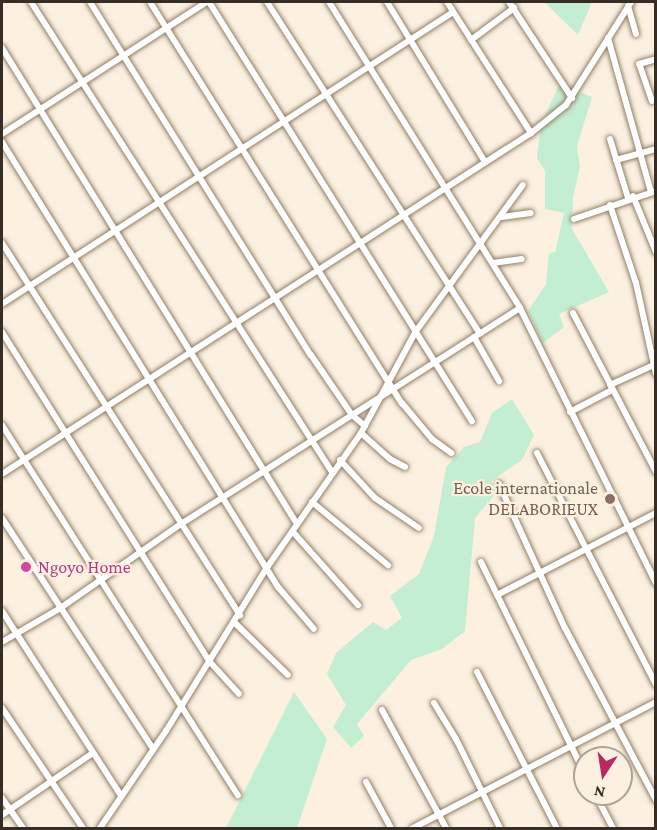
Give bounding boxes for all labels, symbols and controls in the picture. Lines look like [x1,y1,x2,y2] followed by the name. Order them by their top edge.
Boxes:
[453,478,598,520] place label: Ecole internationale DELABORIEUX
[603,492,617,506] marker: Ecole internationale DELABORIEUX
[38,556,131,578] place label: Ngoyo Home
[19,560,33,574] marker: Ngoyo Home
[573,746,633,806] north arrow
[592,783,607,802] text: N

